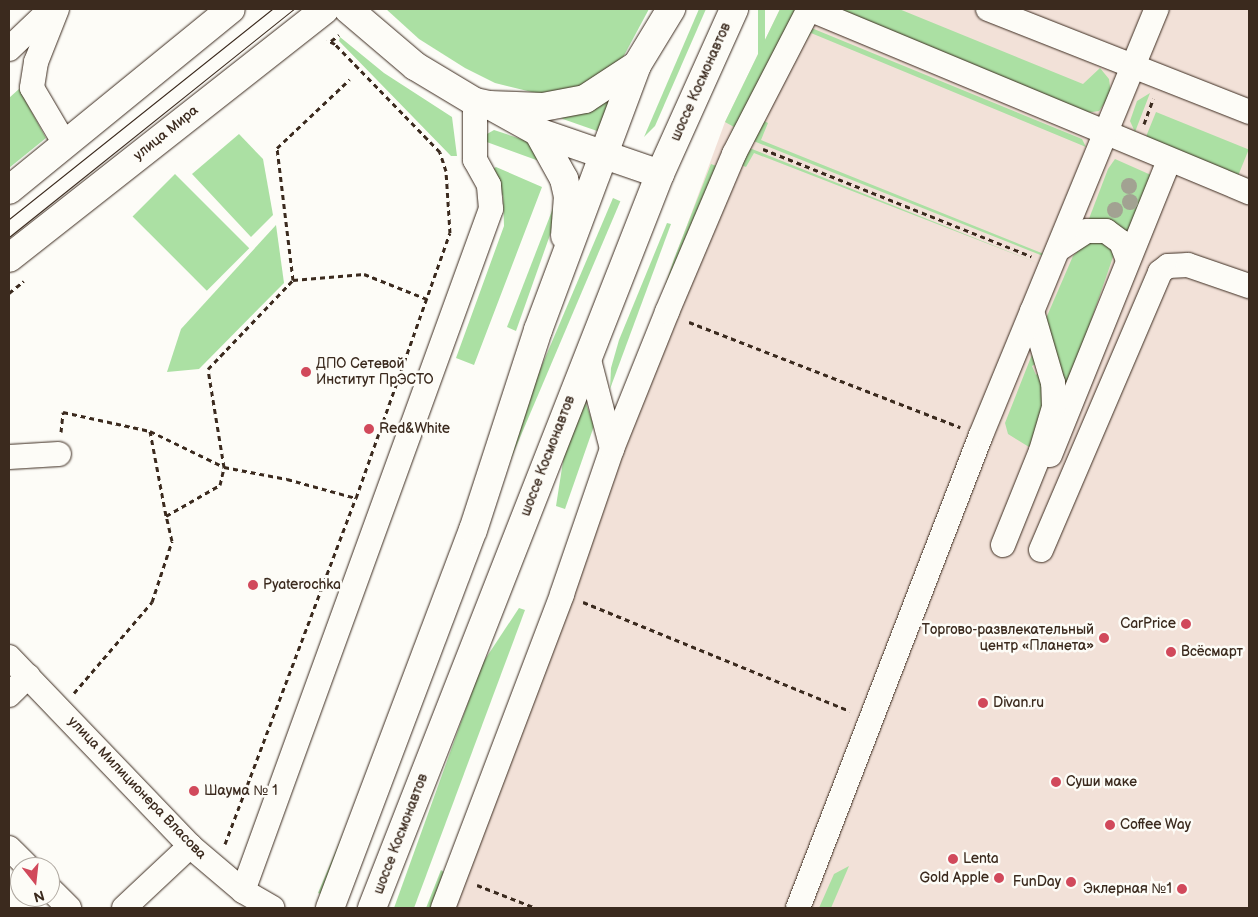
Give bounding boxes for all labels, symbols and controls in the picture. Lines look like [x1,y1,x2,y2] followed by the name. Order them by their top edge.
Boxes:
[667,20,735,144] street label: шоссе Космонавтов
[130,102,202,164] street label: улица Мира
[316,356,434,388] place label: ДПО Сетевой Институт ПрЭСТО
[300,366,312,378] marker: ДПО Сетевой Институт ПрЭСТО
[517,393,579,519] street label: шоссе Космонавтов
[379,421,450,437] place label: Red&White
[363,423,375,435] marker: Red&White
[263,577,341,593] place label: Pyaterochka
[247,579,259,591] marker: Pyaterochka
[1120,616,1176,632] place label: CarPrice
[1180,618,1192,630] marker: CarPrice
[922,622,1094,654] place label: Торгово-развлекательный центр «Планета»
[1098,632,1110,644] marker: Торгово-развлекательный центр «Планета»
[1181,644,1243,660] place label: Всёсмарт
[1165,646,1177,658] marker: Всёсмарт
[993,695,1044,711] place label: Divan.ru
[977,697,989,709] marker: Divan.ru
[64,713,210,863] street label: улица Милиционера Власова
[370,771,432,897] street label: шоссе Космонавтов
[1066,774,1137,790] place label: Суши маке
[1050,776,1062,788] marker: Суши маке
[204,783,278,799] place label: Шаума № 1
[188,785,200,797] marker: Шаума № 1
[1120,817,1192,833] place label: Coffee Way
[1104,819,1116,831] marker: Coffee Way
[963,851,999,867] place label: Lenta
[947,853,959,865] marker: Lenta
[10,857,60,907] north arrow
[920,870,989,886] place label: Gold Apple
[993,872,1005,884] marker: Gold Apple
[1013,874,1061,890] place label: FunDay
[1065,876,1077,888] marker: FunDay
[1083,881,1172,897] place label: Эклерная №1
[1176,883,1188,895] marker: Эклерная №1
[32,886,46,906] text: N

